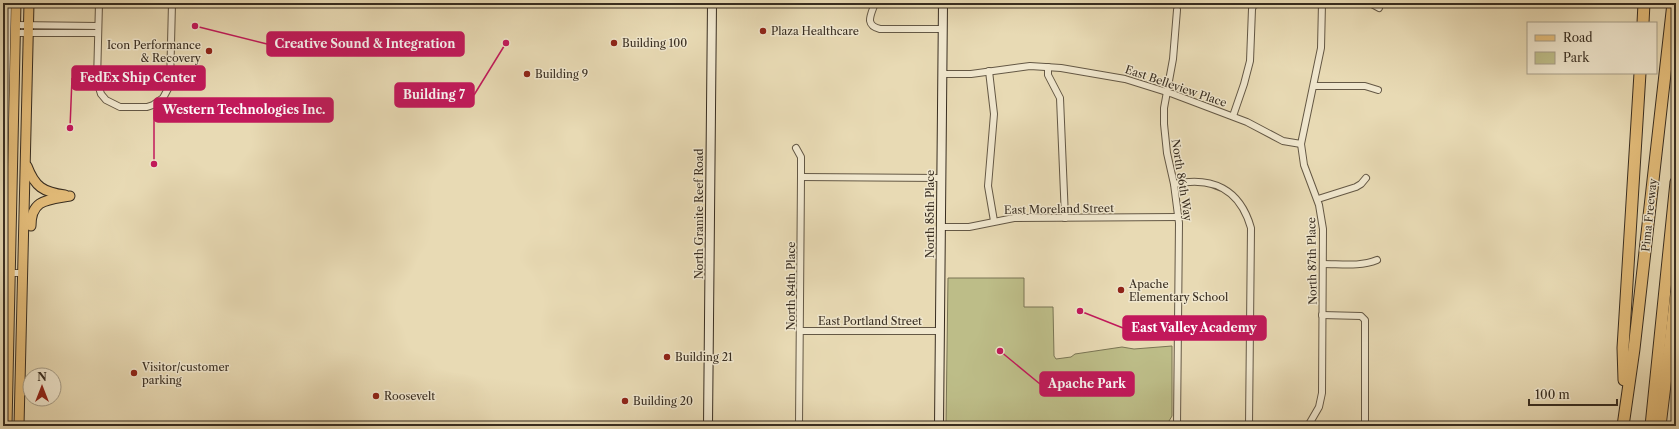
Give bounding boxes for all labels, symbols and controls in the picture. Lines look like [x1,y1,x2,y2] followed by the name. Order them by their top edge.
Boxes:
[1527,22,1657,74] legend
[771,24,859,38] place label: Plaza Healthcare
[758,26,768,36] marker: Plaza Healthcare
[1563,30,1593,45] text: Road
[267,32,464,56] callout: Creative Sound & Integration
[275,36,456,51] text: Creative Sound & Integration
[622,36,687,50] place label: Building 100
[107,38,202,65] place label: Icon Performance & Recovery
[609,38,619,48] marker: Building 100
[204,46,214,56] marker: Icon Performance & Recovery
[1563,50,1590,65] text: Park
[1123,62,1229,110] street label: East Belleview Place
[72,66,205,90] callout: FedEx Ship Center
[535,67,588,81] place label: Building 9
[522,69,532,79] marker: Building 9
[80,70,196,85] text: FedEx Ship Center
[395,83,474,107] callout: Building 7
[403,87,466,102] text: Building 7
[154,98,333,122] callout: Western Technologies Inc.
[162,102,325,117] text: Western Technologies Inc.
[1169,138,1196,223] street label: North 86th Way
[692,148,706,279] street label: North Granite Reef Road
[923,170,937,258] street label: North 85th Place
[1638,177,1660,252] street label: Pima Freeway
[1004,201,1114,217] street label: East Moreland Street
[1304,217,1320,305] street label: North 87th Place
[784,242,798,330] street label: North 84th Place
[1128,277,1229,304] place label: Apache Elementary School
[1116,285,1126,295] marker: Apache Elementary School
[818,314,922,328] street label: East Portland Street
[1123,316,1266,340] callout: East Valley Academy
[1131,320,1257,335] text: East Valley Academy
[675,350,733,364] place label: Building 21
[662,352,672,362] marker: Building 21
[141,360,230,387] place label: Visitor/customer parking
[22,367,62,407] north arrow
[129,368,139,378] marker: Visitor/customer parking
[37,370,47,384] text: N
[1040,372,1134,396] callout: Apache Park
[1047,376,1127,391] text: Apache Park
[1529,381,1617,407] scale bar
[1535,387,1570,402] text: 100 m
[384,389,435,403] place label: Roosevelt
[371,391,381,401] marker: Roosevelt
[633,394,693,408] place label: Building 20
[620,396,630,406] marker: Building 20

